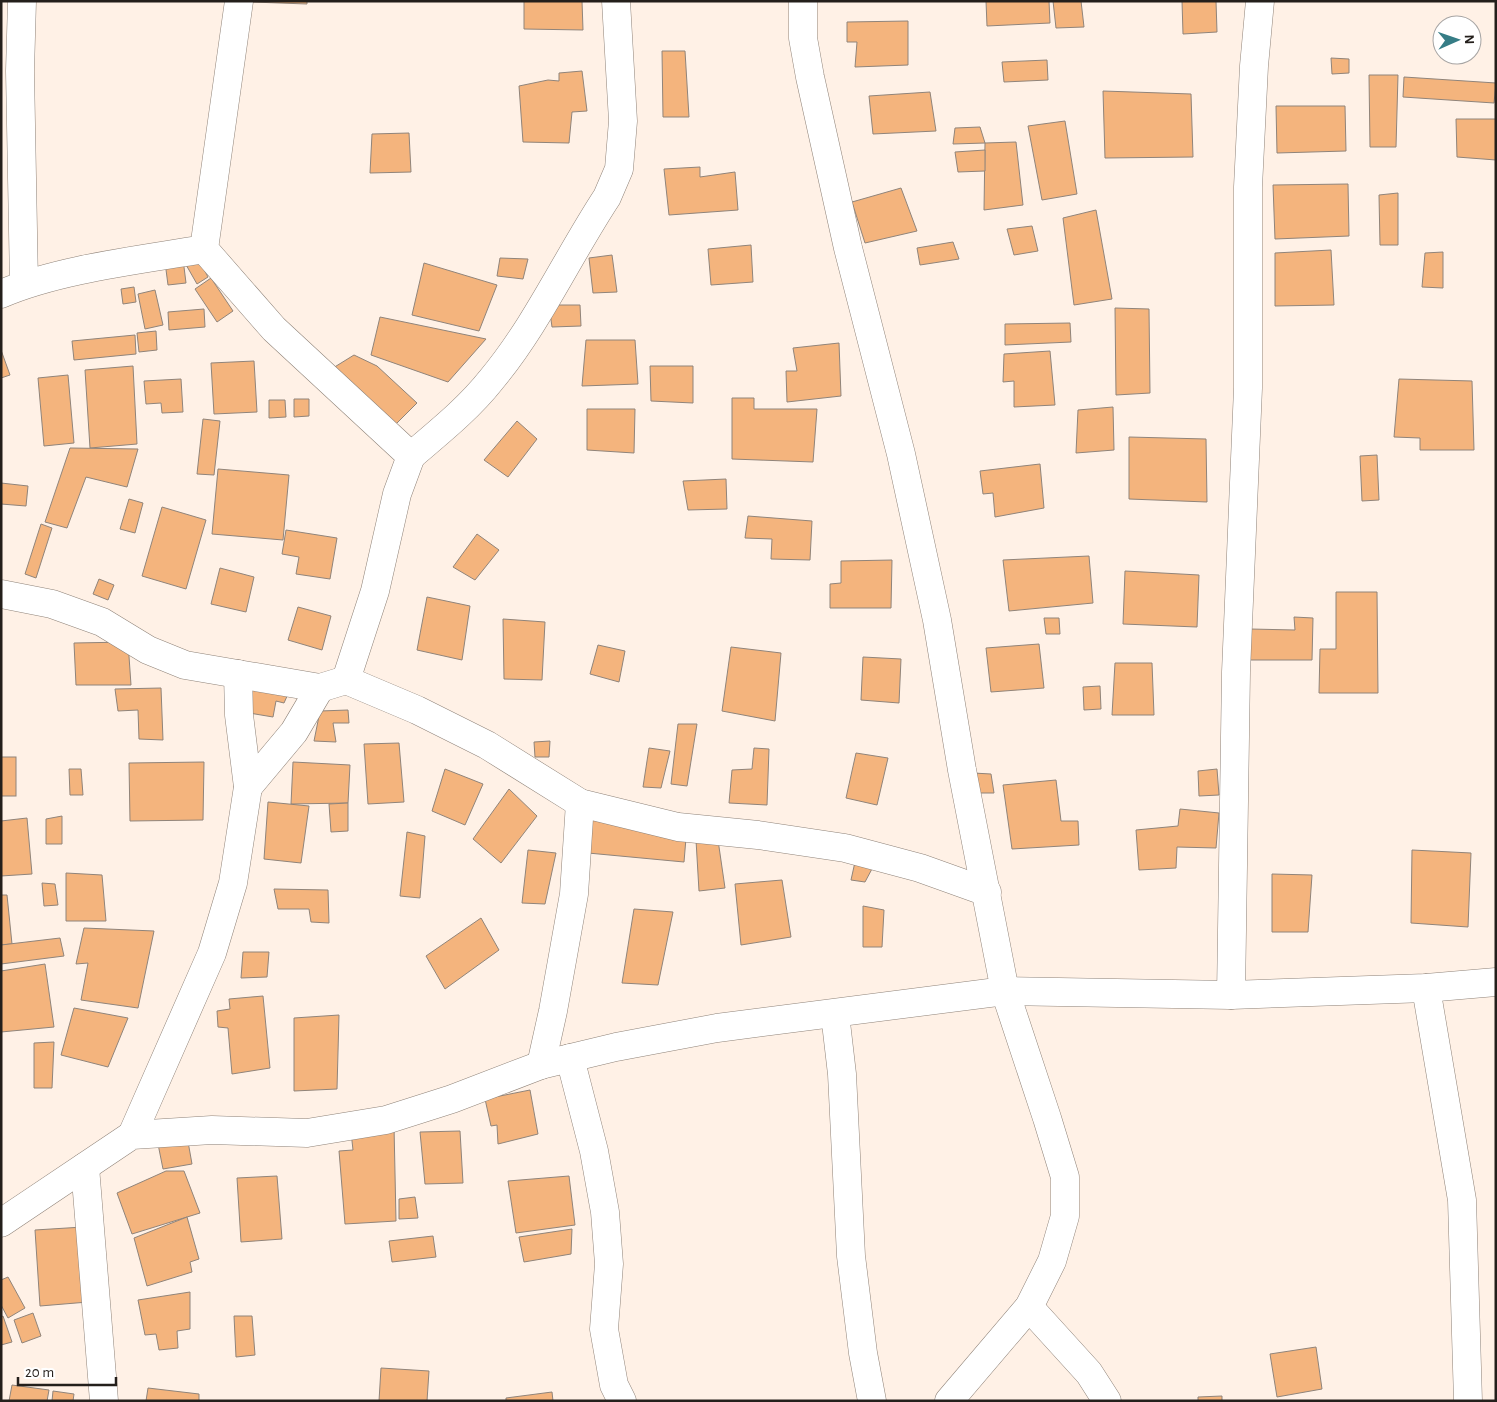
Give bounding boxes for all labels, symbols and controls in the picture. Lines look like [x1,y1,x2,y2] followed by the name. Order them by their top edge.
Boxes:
[1432,15,1482,65] north arrow
[1462,34,1476,45] text: N
[18,1354,115,1386] scale bar
[25,1365,54,1380] text: 20 m

